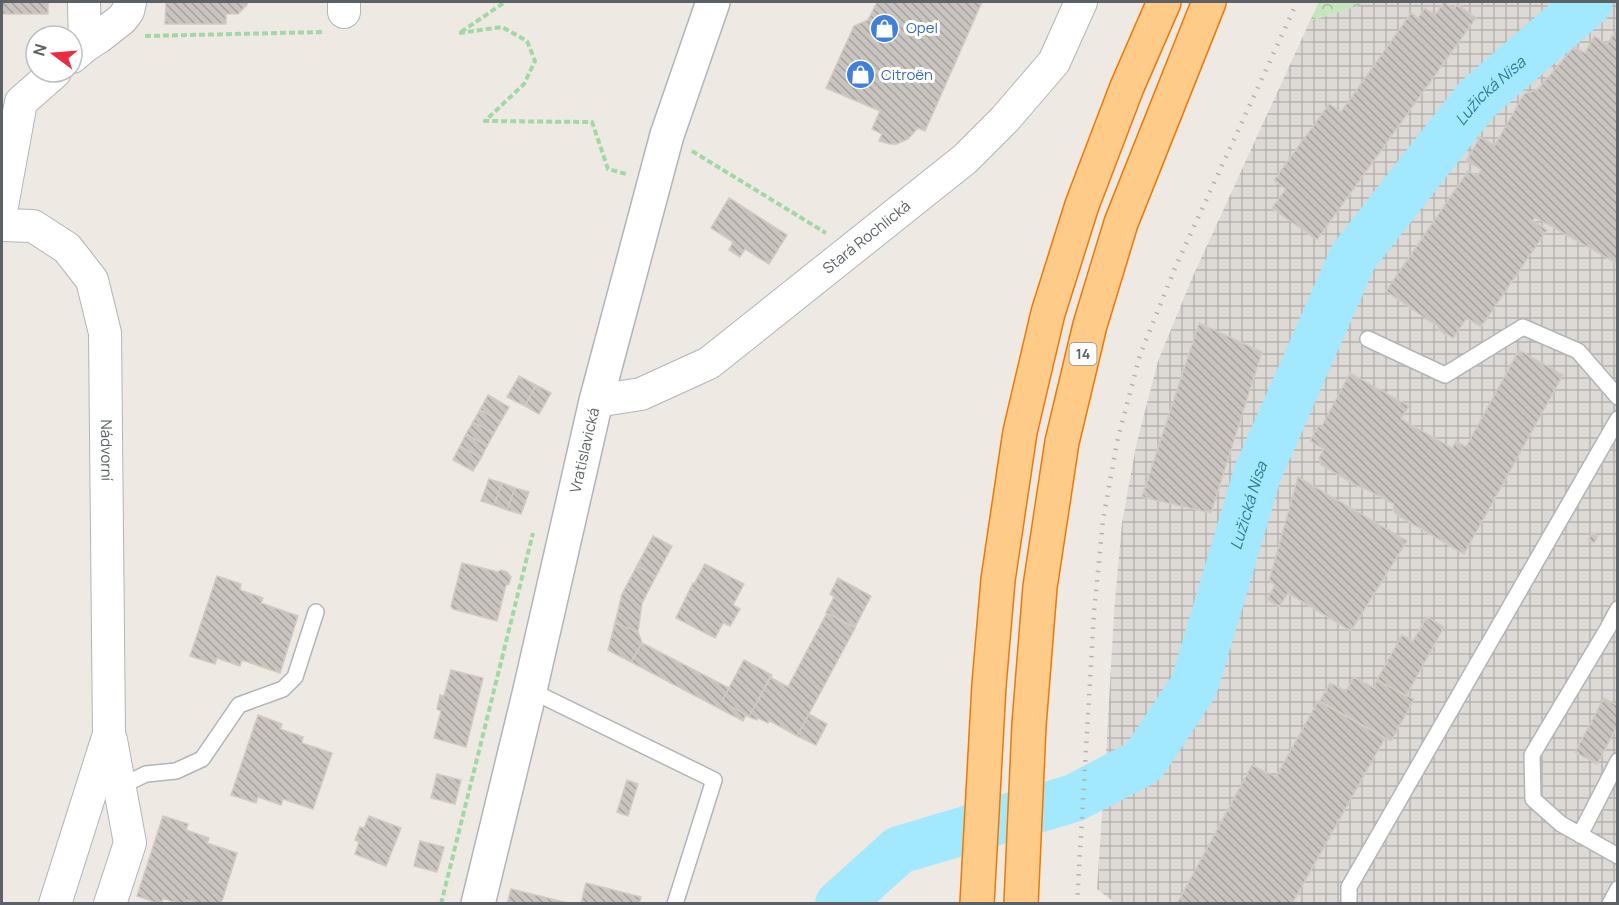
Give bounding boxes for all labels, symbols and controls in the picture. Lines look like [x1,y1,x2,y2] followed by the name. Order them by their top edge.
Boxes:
[869,12,901,44] shop icon: Opel
[906,17,938,38] place label: Opel
[24,24,84,84] north arrow
[27,41,52,58] text: N
[1450,50,1531,130] water label: Lužická Nisa
[844,59,876,91] shop icon: Citroën
[881,64,933,85] place label: Citroën
[818,195,915,278] street label: Stará Rochlická
[1070,343,1096,365] road number: 14
[564,406,604,495] street label: Vratislavická
[96,419,117,482] street label: Nádvorní
[1224,457,1273,552] water label: Lužická Nisa

